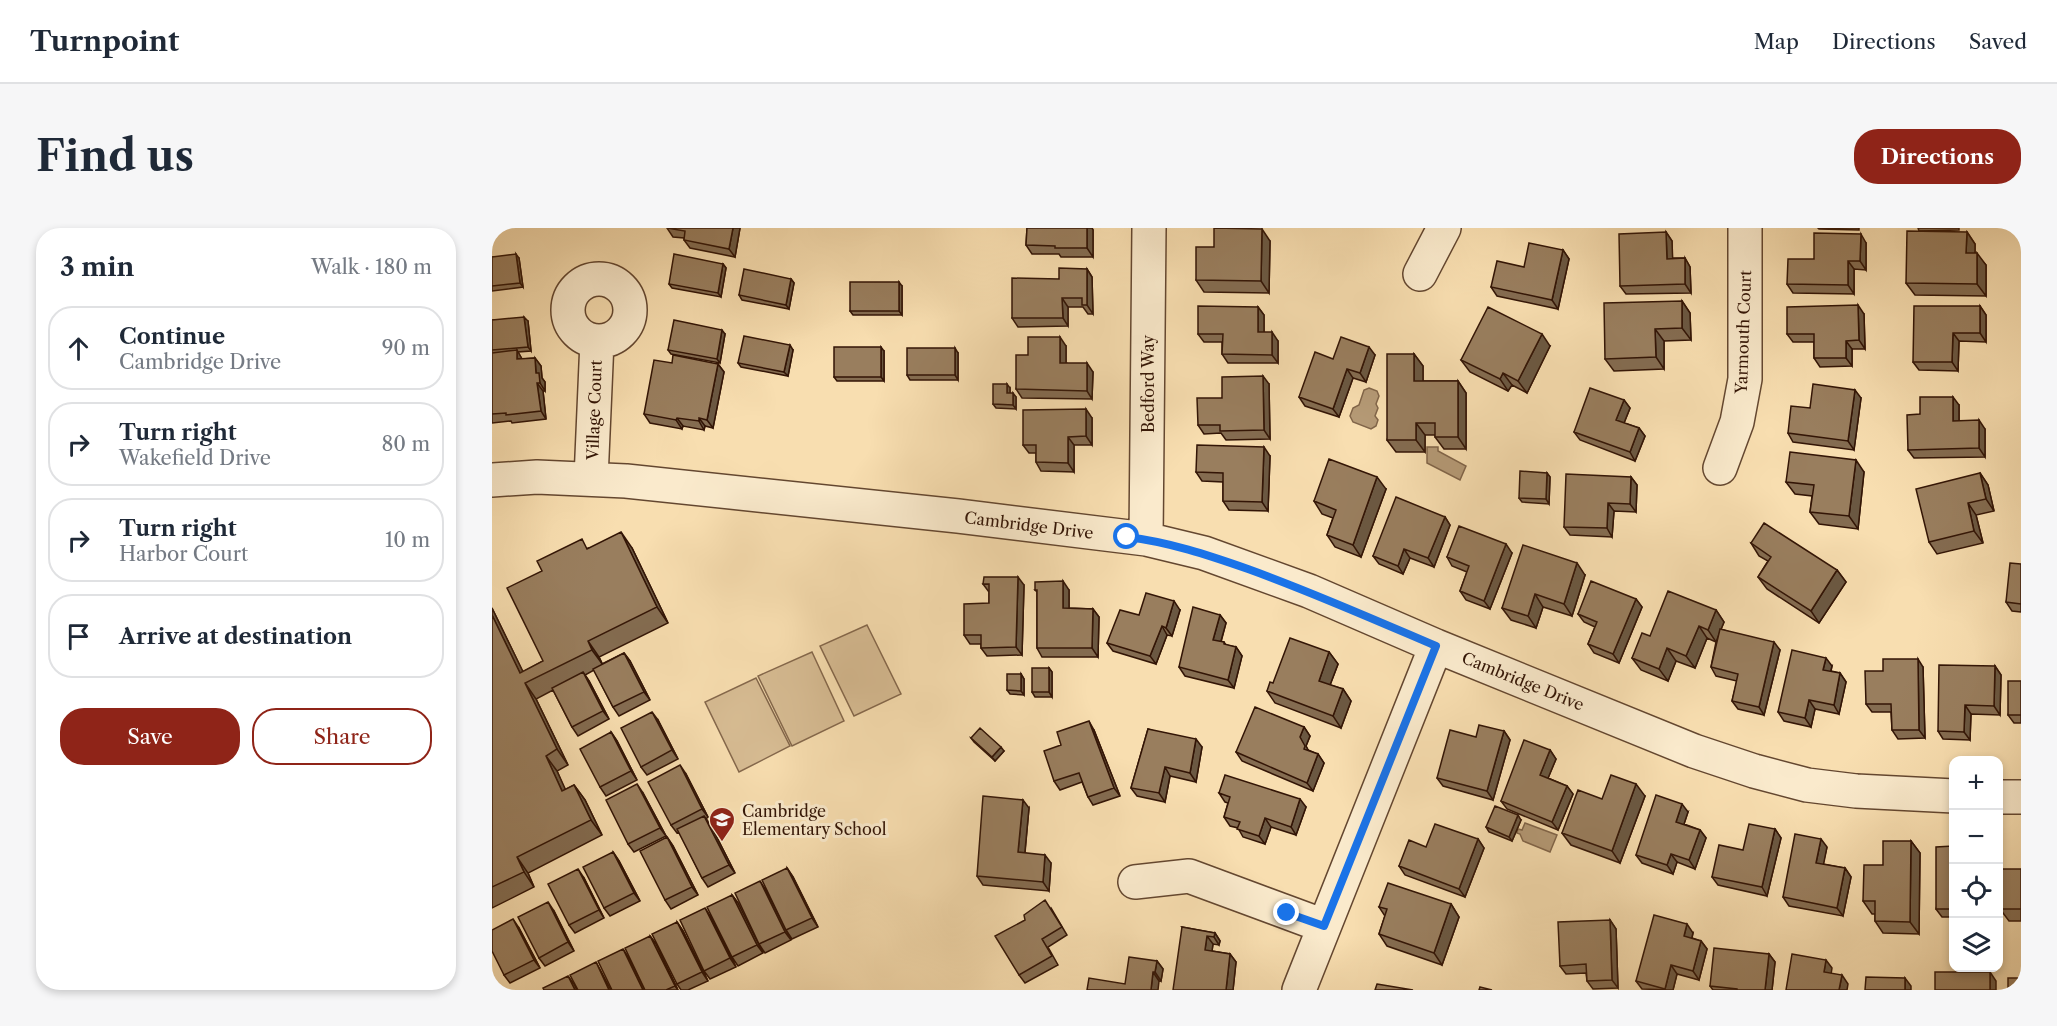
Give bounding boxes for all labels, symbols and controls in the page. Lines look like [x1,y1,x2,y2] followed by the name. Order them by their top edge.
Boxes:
[30,24,179,58] text: Turnpoint
[1754,29,1799,54] text: Map
[1832,29,1936,54] text: Directions
[1969,29,2027,54] text: Saved
[1854,129,2021,184] button: Directions
[36,130,194,182] text: Find us
[60,251,134,283] text: 3 min
[311,255,432,279] text: Walk · 180 m
[1731,269,1755,395] street label: Yarmouth Court
[119,323,225,350] text: Continue
[62,332,95,365] icon: ahead
[1138,334,1158,433] street label: Bedford Way
[382,336,430,360] text: 90 m
[119,350,281,374] text: Cambridge Drive
[582,359,606,461] street label: Village Court
[119,419,237,446] text: Turn right
[62,428,95,461] icon: right
[382,432,430,456] text: 80 m
[119,446,271,470] text: Wakefield Drive
[963,507,1095,543] street label: Cambridge Drive
[119,515,237,542] text: Turn right
[1113,523,1139,549] route start
[62,524,95,557] icon: right
[385,528,430,552] text: 10 m
[119,542,248,566] text: Harbor Court
[62,620,95,653] icon: arrive
[119,623,352,650] text: Arrive at destination
[1459,647,1587,715] street label: Cambridge Drive
[60,708,240,765] button: Save
[252,708,432,765] button: Share
[1949,756,2003,972] map controls
[1949,756,2003,810] button: +
[742,801,887,839] place label: Cambridge Elementary School
[707,805,737,843] school or university icon: Cambridge Elementary School
[1949,810,2003,864] button: −
[1949,864,2003,918] button: locate
[1273,899,1299,925] route end
[1949,918,2003,972] button: layers

